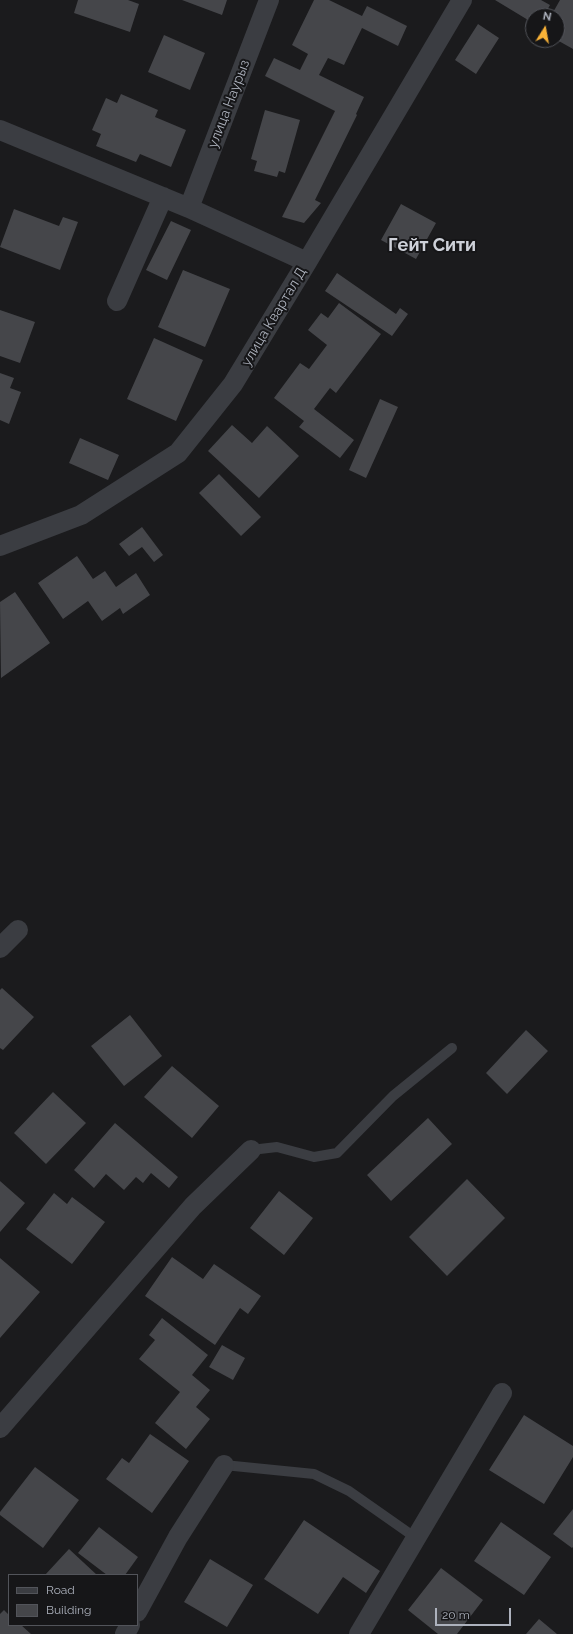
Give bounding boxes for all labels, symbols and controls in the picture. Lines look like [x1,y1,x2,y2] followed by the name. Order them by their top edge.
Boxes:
[525,8,565,48] north arrow
[542,10,553,24] text: N
[204,58,254,150] street label: улица Наурыз
[388,235,476,257] district label: Гейт Сити
[238,265,310,369] street label: улица Квартал Д
[8,1574,138,1626] legend
[46,1583,75,1597] text: Road
[437,1600,513,1626] scale bar
[46,1603,92,1617] text: Building
[442,1608,470,1622] text: 20 m

